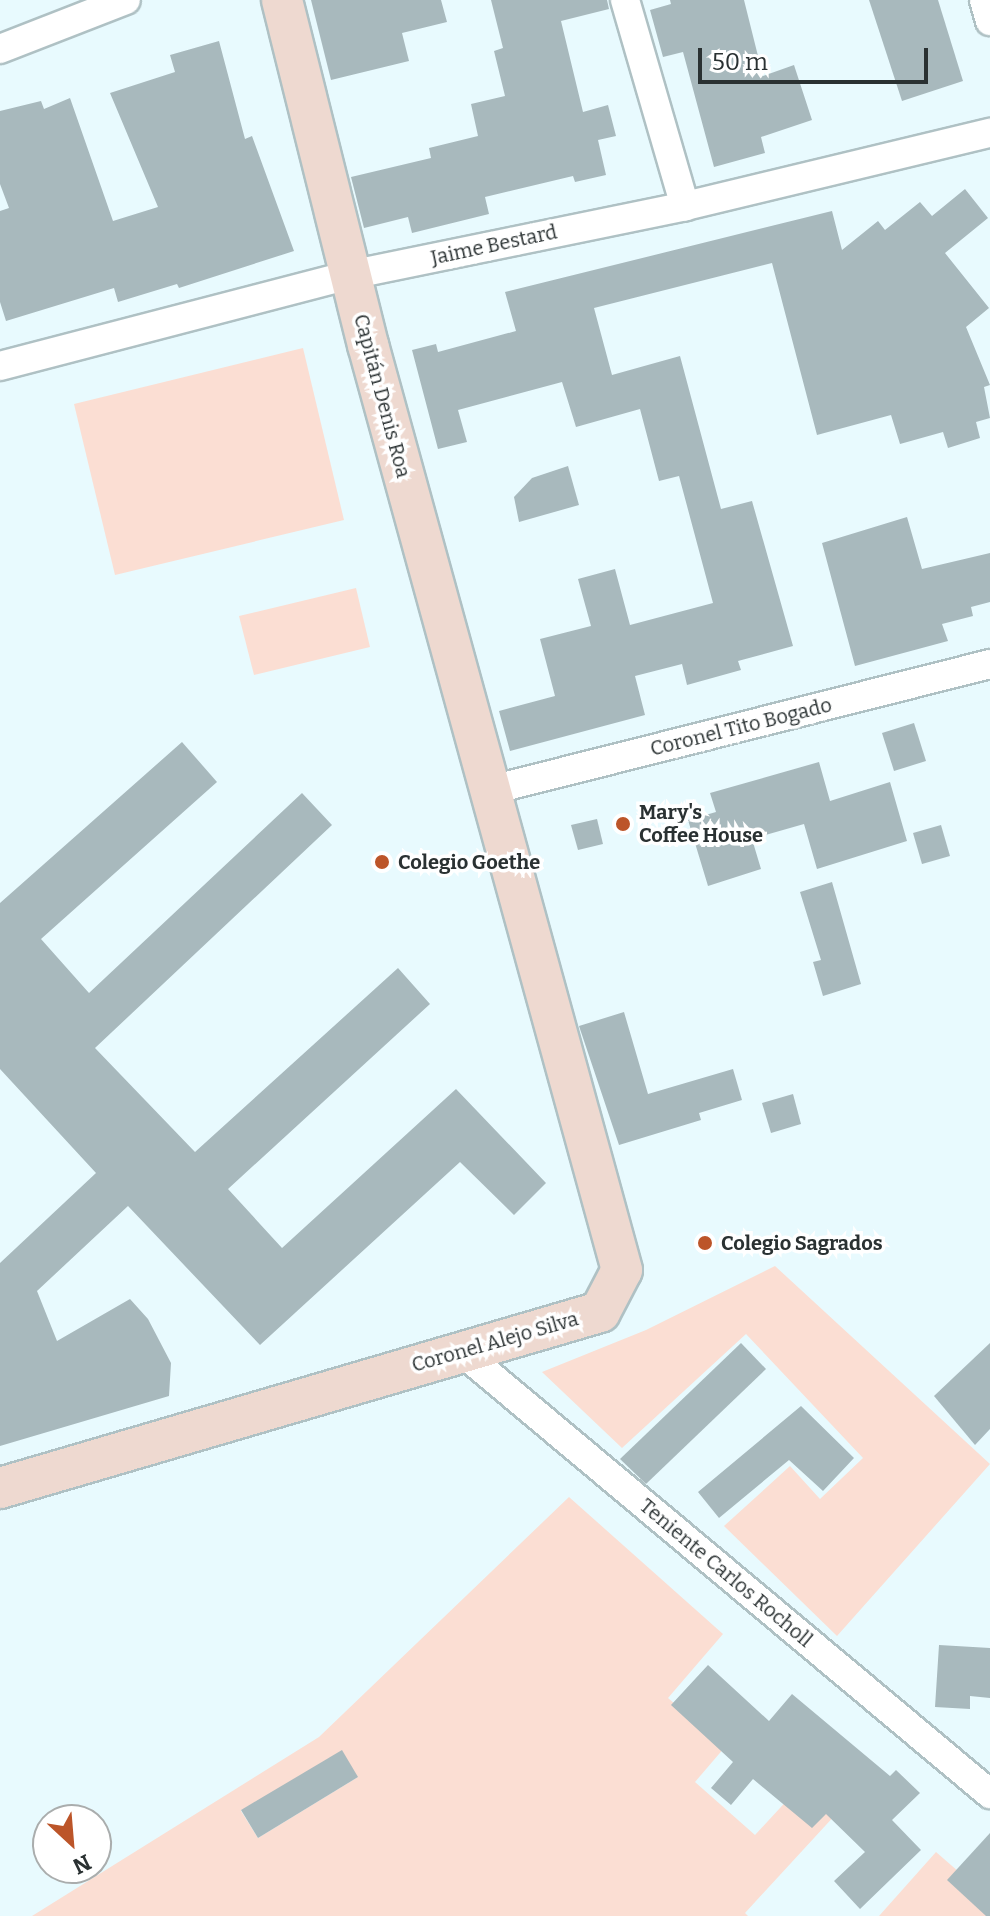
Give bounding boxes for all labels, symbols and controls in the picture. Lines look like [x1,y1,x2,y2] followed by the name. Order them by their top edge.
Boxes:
[702,32,932,82] scale bar
[712,48,768,76] text: 50 m
[429,220,559,270] street label: Jaime Bestard
[349,312,415,480] street label: Capitán Denis Roa
[648,693,834,761] street label: Coronel Tito Bogado
[639,800,763,847] place label: Mary's Coffee House
[614,815,632,833] marker: Mary's Coffee House
[398,850,540,874] place label: Colegio Goethe
[373,853,391,871] marker: Colegio Goethe
[721,1231,883,1255] place label: Colegio Sagrados
[696,1234,714,1252] marker: Colegio Sagrados
[409,1307,581,1377] street label: Coronel Alejo Silva
[635,1494,817,1652] street label: Teniente Carlos Rocholl
[32,1804,112,1884] north arrow
[68,1848,95,1880] text: N

